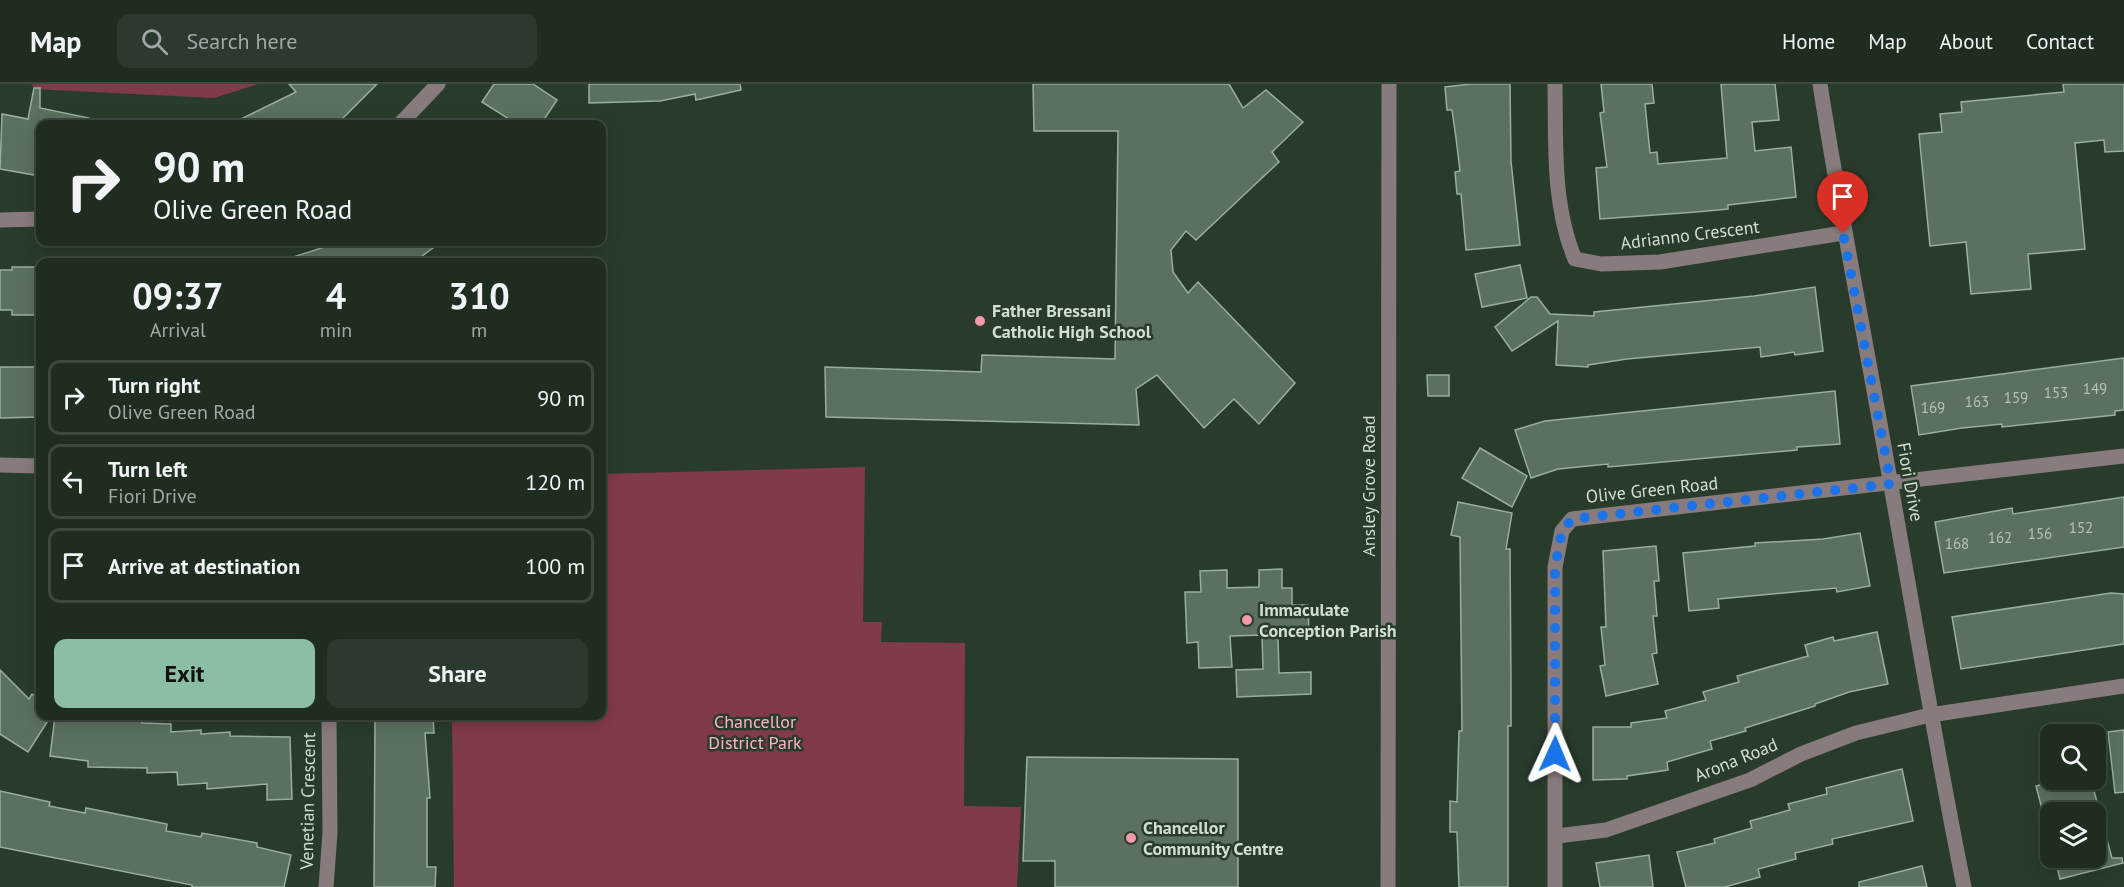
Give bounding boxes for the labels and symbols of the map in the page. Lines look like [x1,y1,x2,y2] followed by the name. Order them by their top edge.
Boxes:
[1817,171,1868,233] pin
[1619,215,1761,254] street label: Adrianno Crescent
[992,299,1152,343] place label: Father Bressani Catholic High School
[973,314,987,328] marker: Father Bressani Catholic High School
[2083,379,2107,398] house number: 149
[2044,383,2068,402] house number: 153
[2004,388,2028,407] house number: 159
[1965,392,1989,411] house number: 163
[1921,398,1945,417] house number: 169
[1357,415,1380,557] street label: Ansley Grove Road
[1892,441,1929,523] street label: Fiori Drive
[1585,471,1719,508] street label: Olive Green Road
[2069,518,2093,537] house number: 152
[2028,524,2052,543] house number: 156
[1988,528,2012,547] house number: 162
[1945,534,1969,553] house number: 168
[1259,598,1397,642] place label: Immaculate Conception Parish
[1240,613,1254,627] marker: Immaculate Conception Parish
[708,710,802,754] park label: Chancellor District Park
[1523,722,1587,786] position arrow
[295,732,320,871] street label: Venetian Crescent
[1691,732,1781,787] street label: Arona Road
[1143,816,1284,860] place label: Chancellor Community Centre
[1124,831,1138,845] marker: Chancellor Community Centre

